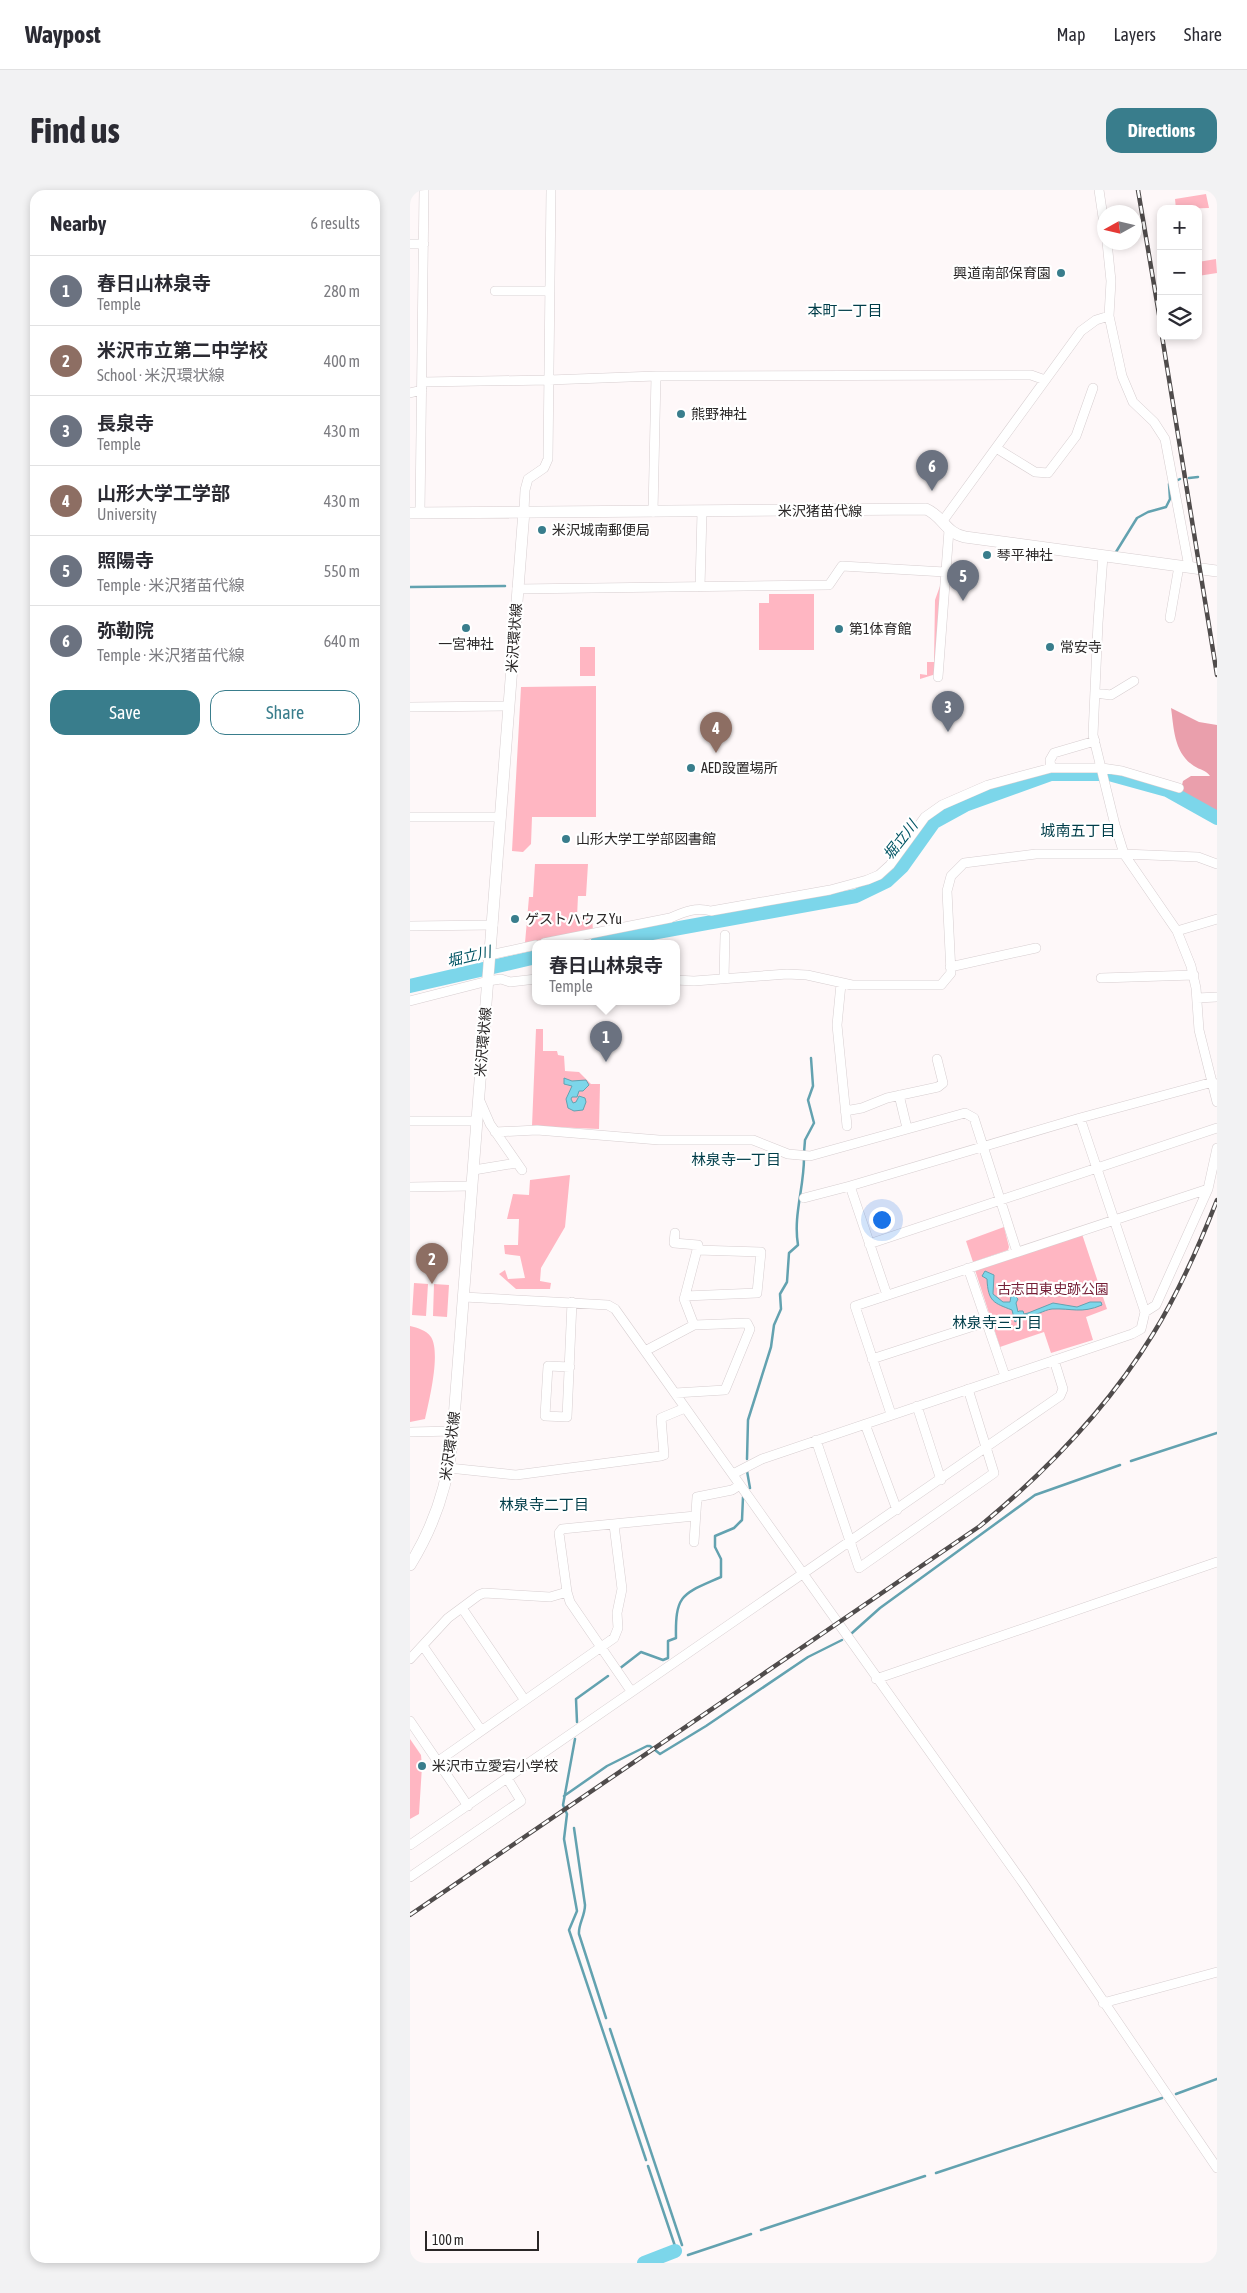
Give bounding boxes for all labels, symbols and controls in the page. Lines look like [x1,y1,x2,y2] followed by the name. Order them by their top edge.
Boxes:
[25,21,101,48] text: Waypost
[1056,24,1085,45] text: Map
[1113,24,1156,45] text: Layers
[1184,24,1222,45] text: Share
[1106,108,1217,153] button: Directions
[30,110,120,150] text: Find us
[1097,205,1142,250] north arrow
[1157,205,1202,340] map controls
[1157,205,1202,250] button: +
[50,211,106,235] text: Nearby
[310,214,360,232] text: 6 results
[1157,250,1202,295] button: −
[953,265,1051,281] place label: 興道南部保育園
[1055,267,1067,279] marker: 興道南部保育園
[97,272,211,294] text: 春日山林泉寺
[62,282,70,300] text: 1
[324,282,360,300] text: 280 m
[97,295,141,313] text: Temple
[1157,295,1202,340] button: layers
[807,302,883,319] district label: 本町一丁目
[97,339,268,361] text: 米沢市立第二中学校
[62,352,70,370] text: 2
[324,352,360,370] text: 400 m
[97,366,225,384] text: School · 米沢環状線
[691,406,747,422] place label: 熊野神社
[675,408,687,420] marker: 熊野神社
[97,412,154,434] text: 長泉寺
[62,422,70,440] text: 3
[324,422,360,440] text: 430 m
[97,435,141,453] text: Temple
[916,450,948,491] pin: 6
[97,482,230,504] text: 山形大学工学部
[62,492,70,510] text: 4
[324,492,360,510] text: 430 m
[778,503,862,519] street label: 米沢猪苗代線
[97,505,157,523] text: University
[552,522,650,538] place label: 米沢城南郵便局
[536,524,548,536] marker: 米沢城南郵便局
[997,547,1053,563] place label: 琴平神社
[97,549,154,571] text: 照陽寺
[981,549,993,561] marker: 琴平神社
[947,560,979,601] pin: 5
[62,562,70,580] text: 5
[324,562,360,580] text: 550 m
[97,576,245,594] text: Temple · 米沢猪苗代線
[504,603,524,673] street label: 米沢環状線
[97,619,154,641] text: 弥勒院
[849,621,912,637] place label: 第1体育館
[460,622,472,634] marker: 一宮神社
[833,623,845,635] marker: 第1体育館
[62,632,70,650] text: 6
[324,632,360,650] text: 640 m
[438,636,494,652] place label: 一宮神社
[1060,639,1102,655] place label: 常安寺
[1044,641,1056,653] marker: 常安寺
[97,646,245,664] text: Temple · 米沢猪苗代線
[50,690,200,735] button: Save
[210,690,360,735] button: Share
[932,691,964,732] pin: 3
[700,712,732,753] pin: 4
[701,760,778,776] place label: AED設置場所
[685,762,697,774] marker: AED設置場所
[879,815,922,863] water label: 堀立川
[1040,822,1116,839] district label: 城南五丁目
[576,831,716,847] place label: 山形大学工学部図書館
[560,833,572,845] marker: 山形大学工学部図書館
[525,911,622,927] place label: ゲストハウスYu
[509,913,521,925] marker: ゲストハウスYu
[532,940,680,1005] popup
[445,942,495,969] water label: 堀立川
[549,954,663,976] text: 春日山林泉寺
[549,977,593,995] text: Temple
[472,1006,494,1078] street label: 米沢環状線
[590,1021,622,1062] pin: 1
[691,1151,781,1168] district label: 林泉寺一丁目
[869,1207,895,1233] your location
[416,1243,448,1284] pin: 2
[997,1281,1109,1297] park label: 古志田東史跡公園
[952,1314,1042,1331] district label: 林泉寺三丁目
[437,1410,463,1482] street label: 米沢環状線
[499,1496,589,1513] district label: 林泉寺二丁目
[432,1758,558,1774] place label: 米沢市立愛宕小学校
[416,1760,428,1772] marker: 米沢市立愛宕小学校
[425,2228,539,2251] scale bar
[432,2232,464,2248] text: 100 m

